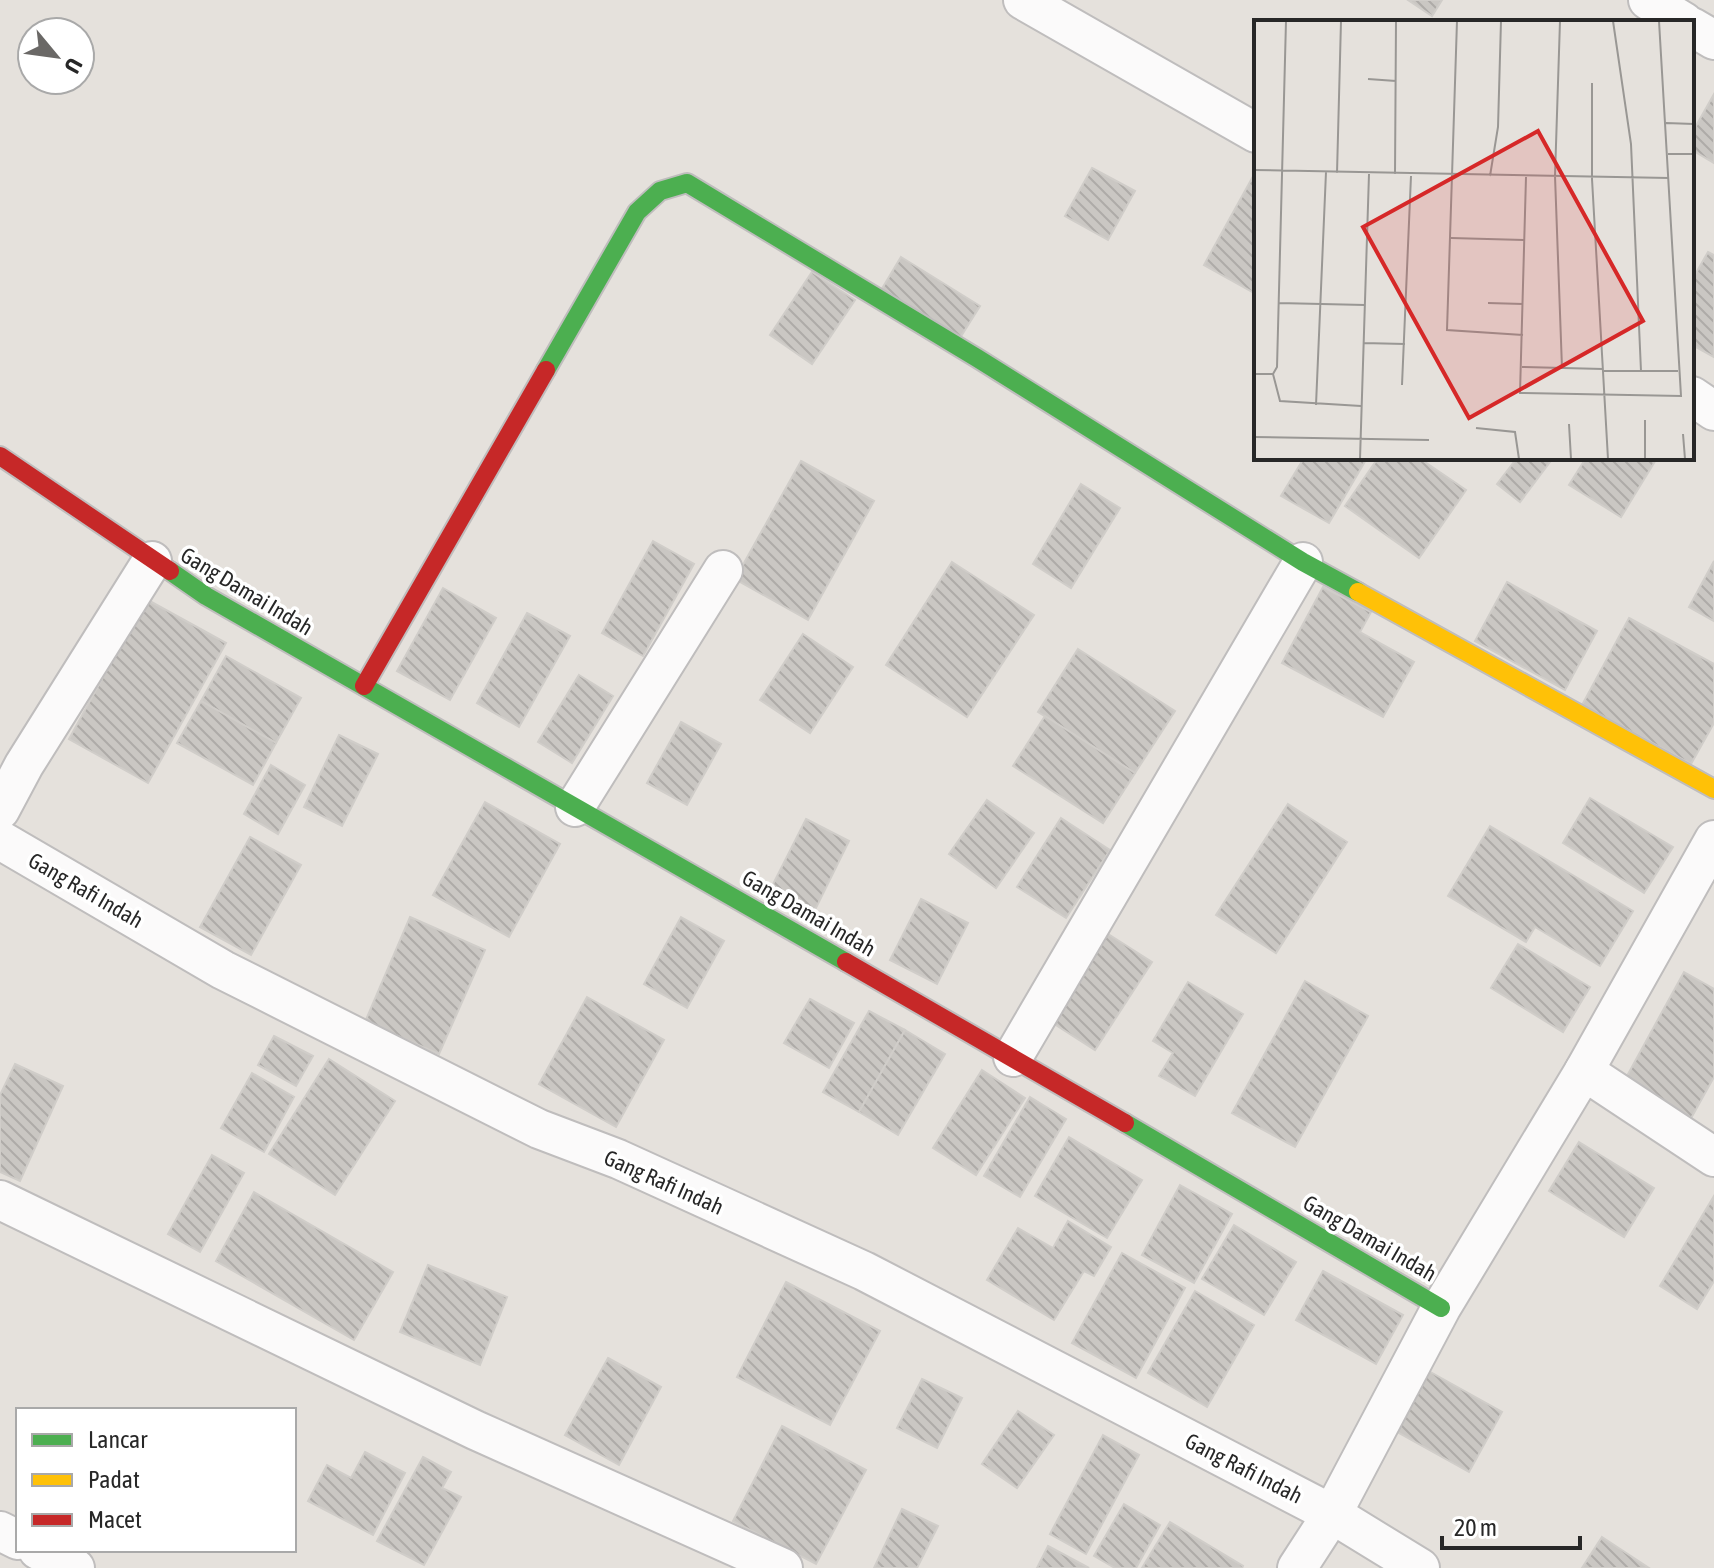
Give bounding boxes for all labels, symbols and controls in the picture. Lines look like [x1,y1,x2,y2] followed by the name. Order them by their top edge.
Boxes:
[16,16,96,96] north arrow
[1254,20,1694,460] inset map
[59,54,88,78] text: U
[176,541,318,641] street label: Gang Damai Indah
[24,847,148,933] street label: Gang Rafi Indah
[738,864,880,962] street label: Gang Damai Indah
[600,1144,728,1220] street label: Gang Rafi Indah
[1299,1189,1441,1287] street label: Gang Damai Indah
[16,1408,296,1552] legend
[88,1426,148,1453] text: Lancar
[1181,1427,1307,1509] street label: Gang Rafi Indah
[88,1466,140,1493] text: Padat
[1442,1500,1580,1550] scale bar
[88,1506,142,1533] text: Macet
[1454,1514,1497,1541] text: 20 m

